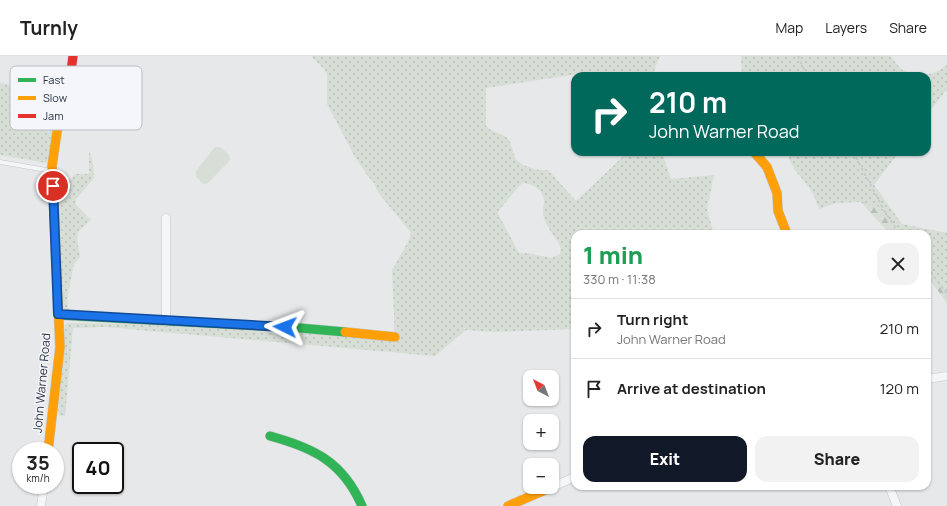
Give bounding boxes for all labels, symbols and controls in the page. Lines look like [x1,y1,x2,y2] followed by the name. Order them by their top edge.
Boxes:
[20,15,78,41] text: Turnly
[775,18,803,37] text: Map
[825,18,867,37] text: Layers
[889,18,927,37] text: Share
[10,66,142,130] legend
[43,72,65,87] text: Fast
[649,83,727,121] text: 210 m
[583,88,635,140] icon: right
[43,90,68,105] text: Slow
[43,108,64,123] text: Jam
[649,119,799,143] text: John Warner Road
[36,169,70,203] pin
[42,175,64,197] icon: arrive
[583,238,643,271] text: 1 min
[877,243,919,285] button: close
[583,270,656,288] text: 330 m · 11:38
[264,306,306,348] position arrow
[617,309,688,330] text: Turn right
[583,318,605,340] icon: right
[880,318,919,339] text: 210 m
[617,330,726,348] text: John Warner Road
[29,332,54,434] street label: John Warner Road
[523,370,559,406] north arrow
[523,370,559,494] map controls
[583,378,605,400] icon: arrive
[617,378,766,399] text: Arrive at destination
[880,378,919,399] text: 120 m
[523,414,559,450] button: +
[583,436,747,482] button: Exit
[755,436,919,482] button: Share
[72,442,124,494] speed limit sign: 40
[26,449,50,476] text: 35
[523,458,559,494] button: −
[26,471,50,485] text: km/h

